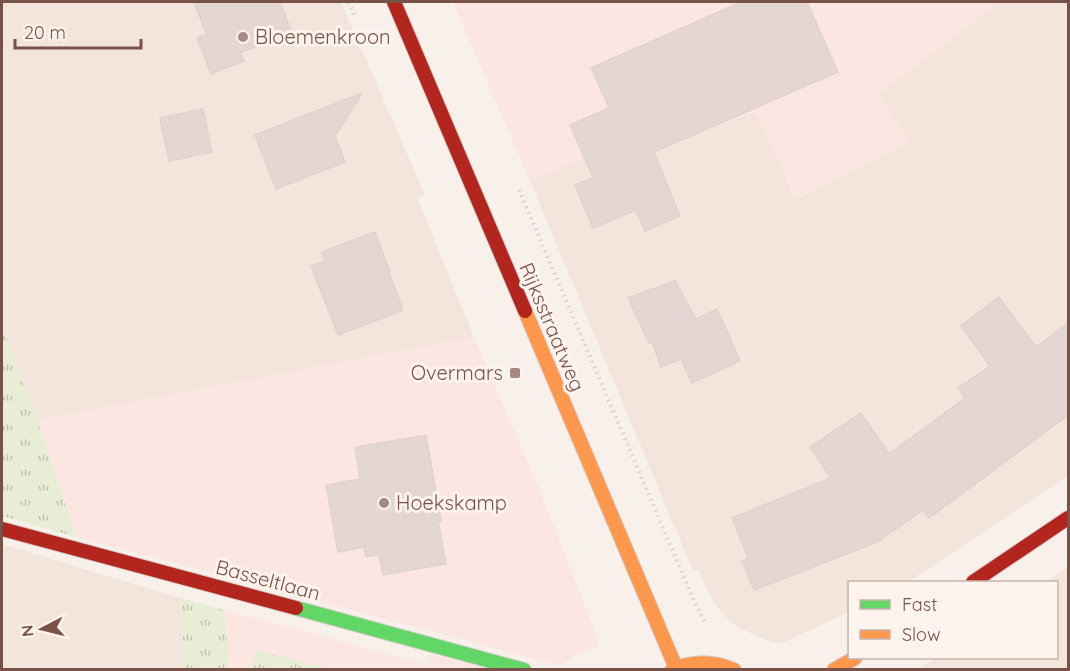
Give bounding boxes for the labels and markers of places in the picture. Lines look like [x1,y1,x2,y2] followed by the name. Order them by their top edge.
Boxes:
[255,24,391,49] place label: Bloemenkroon
[236,30,250,44] marker: Bloemenkroon
[411,360,503,385] place label: Overmars
[508,366,522,380] marker: Overmars
[396,490,507,515] place label: Hoekskamp
[377,496,391,510] marker: Hoekskamp

